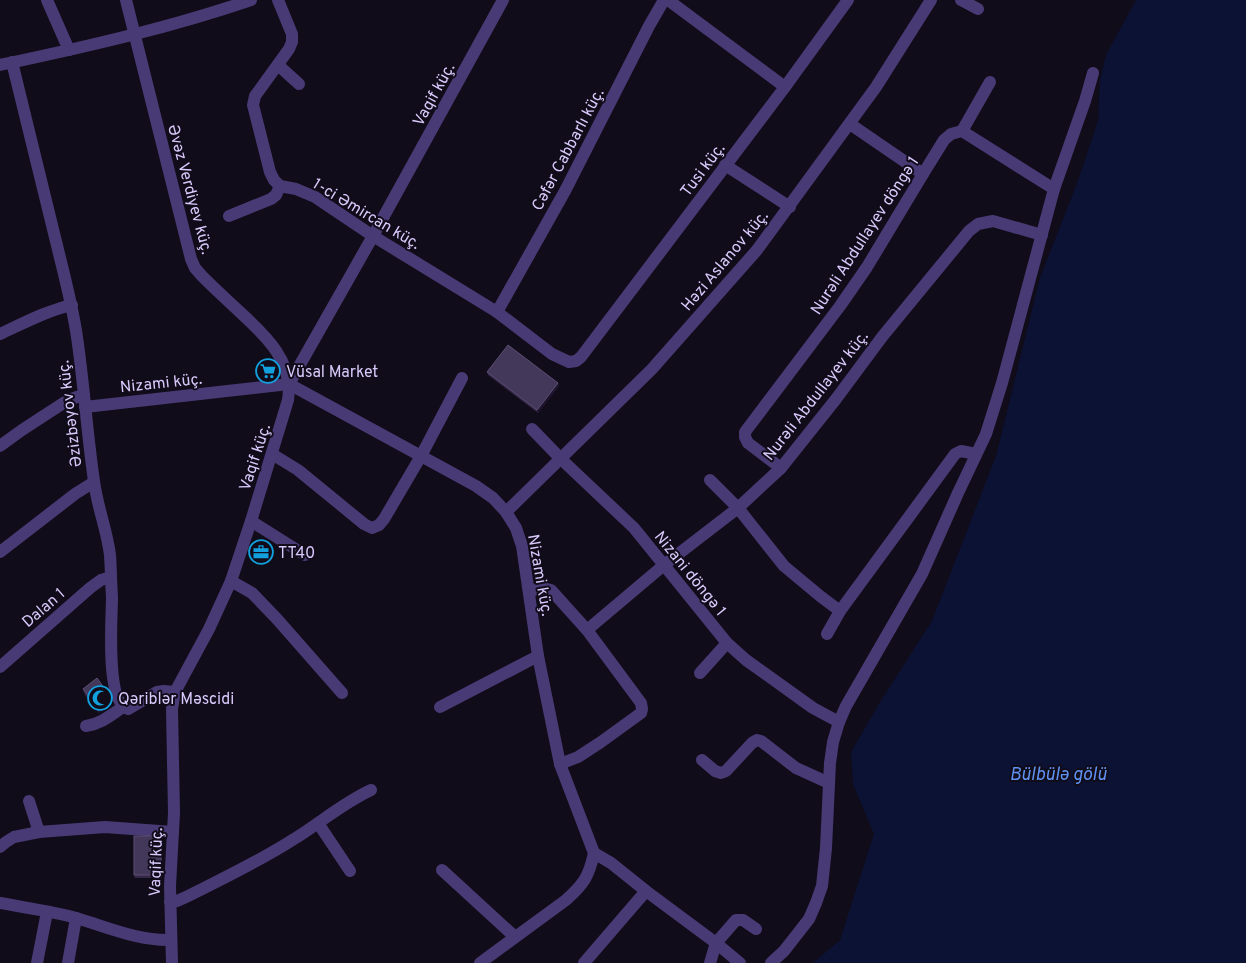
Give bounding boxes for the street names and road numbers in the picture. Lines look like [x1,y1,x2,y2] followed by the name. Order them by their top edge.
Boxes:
[409,60,460,130] street label: Vaqif küç.
[528,85,609,215] street label: Cəfər Cabbarlı küç.
[162,122,216,257] street label: Əvəz Verdiyev küç.
[677,139,730,201] street label: Tusi küç.
[807,153,924,319] street label: Nurəli Abdullayev döngə 1
[308,175,424,255] street label: 1-ci Əmircan küç.
[678,207,773,316] street label: Həzi Aslanov küç.
[760,327,873,465] street label: Nurəli Abdullayev küç.
[54,359,87,468] street label: Əzizbəyov küç.
[119,370,203,398] street label: Nizami küç.
[236,422,276,494] street label: Vaqif küç.
[649,528,730,621] street label: Nizani döngə 1
[522,533,556,618] street label: Nizami küç.
[19,584,70,633] street label: Dalan 1
[146,827,168,897] street label: Vaqif küç.

